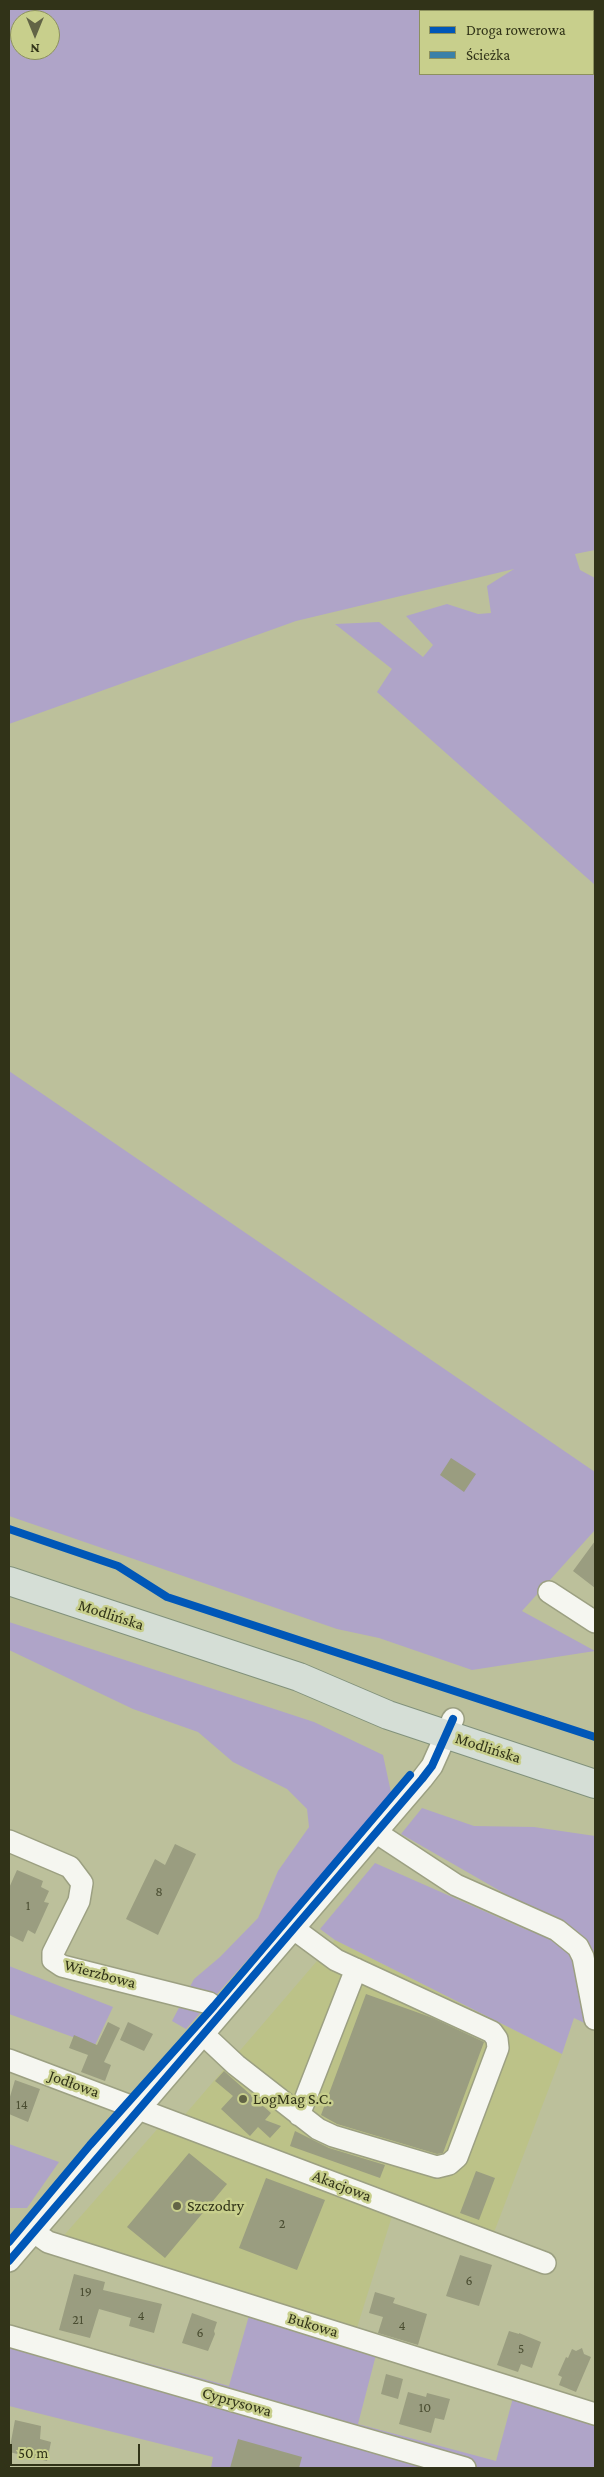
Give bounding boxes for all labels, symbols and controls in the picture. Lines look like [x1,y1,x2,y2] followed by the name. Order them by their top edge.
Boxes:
[10,10,60,60] north arrow
[419,10,594,75] legend
[466,22,566,38] text: Droga rowerowa
[30,41,40,57] text: N
[466,47,510,63] text: Ścieżka
[76,1595,146,1635] street label: Modlińska
[453,1728,523,1768] street label: Modlińska
[155,1884,163,1900] house number: 8
[26,1898,30,1914] house number: 1
[62,1955,138,1993] street label: Wierzbowa
[46,2066,102,2102] street label: Jodłowa
[253,2089,332,2109] place label: LogMag S.C.
[237,2093,249,2105] marker: LogMag S.C.
[16,2097,28,2113] house number: 14
[310,2166,374,2206] street label: Akacjowa
[187,2196,244,2216] place label: Szczodry
[171,2200,183,2212] marker: Szczodry
[279,2216,285,2232] house number: 2
[465,2273,473,2289] house number: 6
[80,2284,92,2300] house number: 19
[137,2308,145,2324] house number: 4
[285,2308,341,2342] street label: Bukowa
[72,2312,84,2328] house number: 21
[398,2318,406,2334] house number: 4
[196,2325,204,2341] house number: 6
[518,2341,524,2357] house number: 5
[200,2383,274,2421] street label: Cyprysowa
[419,2400,431,2416] house number: 10
[12,2434,142,2466] scale bar
[18,2445,48,2461] text: 50 m

